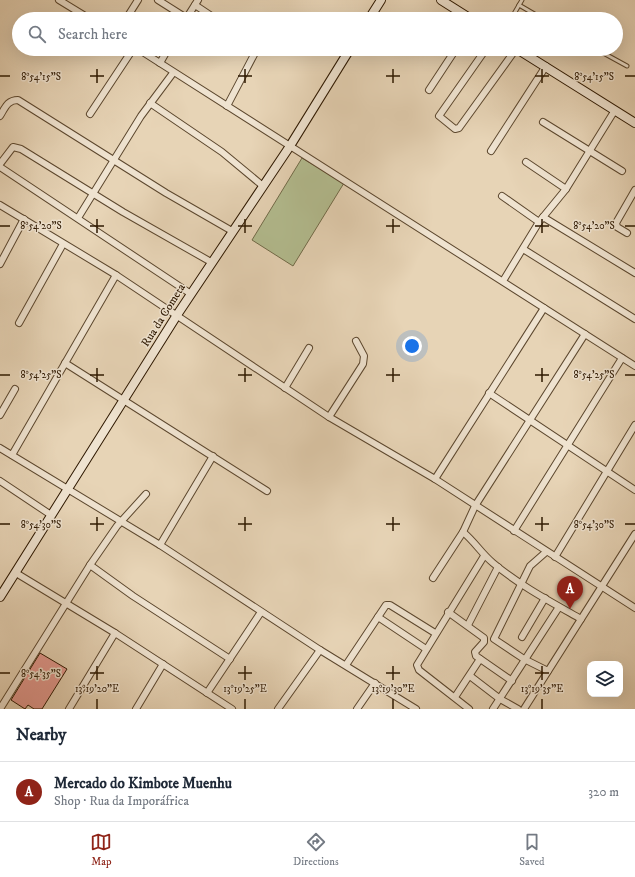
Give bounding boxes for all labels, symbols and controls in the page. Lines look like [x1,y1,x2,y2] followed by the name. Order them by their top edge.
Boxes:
[12,12,623,56] search box
[26,23,48,45] icon: search
[58,25,127,44] text: Search here
[21,71,61,83] text: 8°54'15"S
[574,71,614,83] text: 8°54'15"S
[20,220,62,232] text: 8°54'20"S
[573,220,615,232] text: 8°54'20"S
[138,280,189,350] street label: Rua da Cometa
[402,336,422,356] your location
[21,369,62,381] text: 8°54'25"S
[574,369,615,381] text: 8°54'25"S
[21,519,61,531] text: 8°54'30"S
[574,519,614,531] text: 8°54'30"S
[557,576,583,609] pin: A
[587,661,623,697] map controls
[587,661,623,697] button: layers
[21,668,61,680] text: 8°54'35"S
[75,683,119,695] text: 13°19'20"E
[223,683,267,695] text: 13°19'25"E
[372,683,414,695] text: 13°19'30"E
[521,683,563,695] text: 13°19'35"E
[16,724,66,746] text: Nearby
[54,774,232,793] text: Mercado do Kimbote Muenhu
[25,784,33,800] text: A
[588,784,619,800] text: 320 m
[54,793,189,809] text: Shop · Rua da Imporáfrica
[90,831,112,869] tab: Map
[293,831,339,869] tab: Directions
[519,831,545,869] tab: Saved

